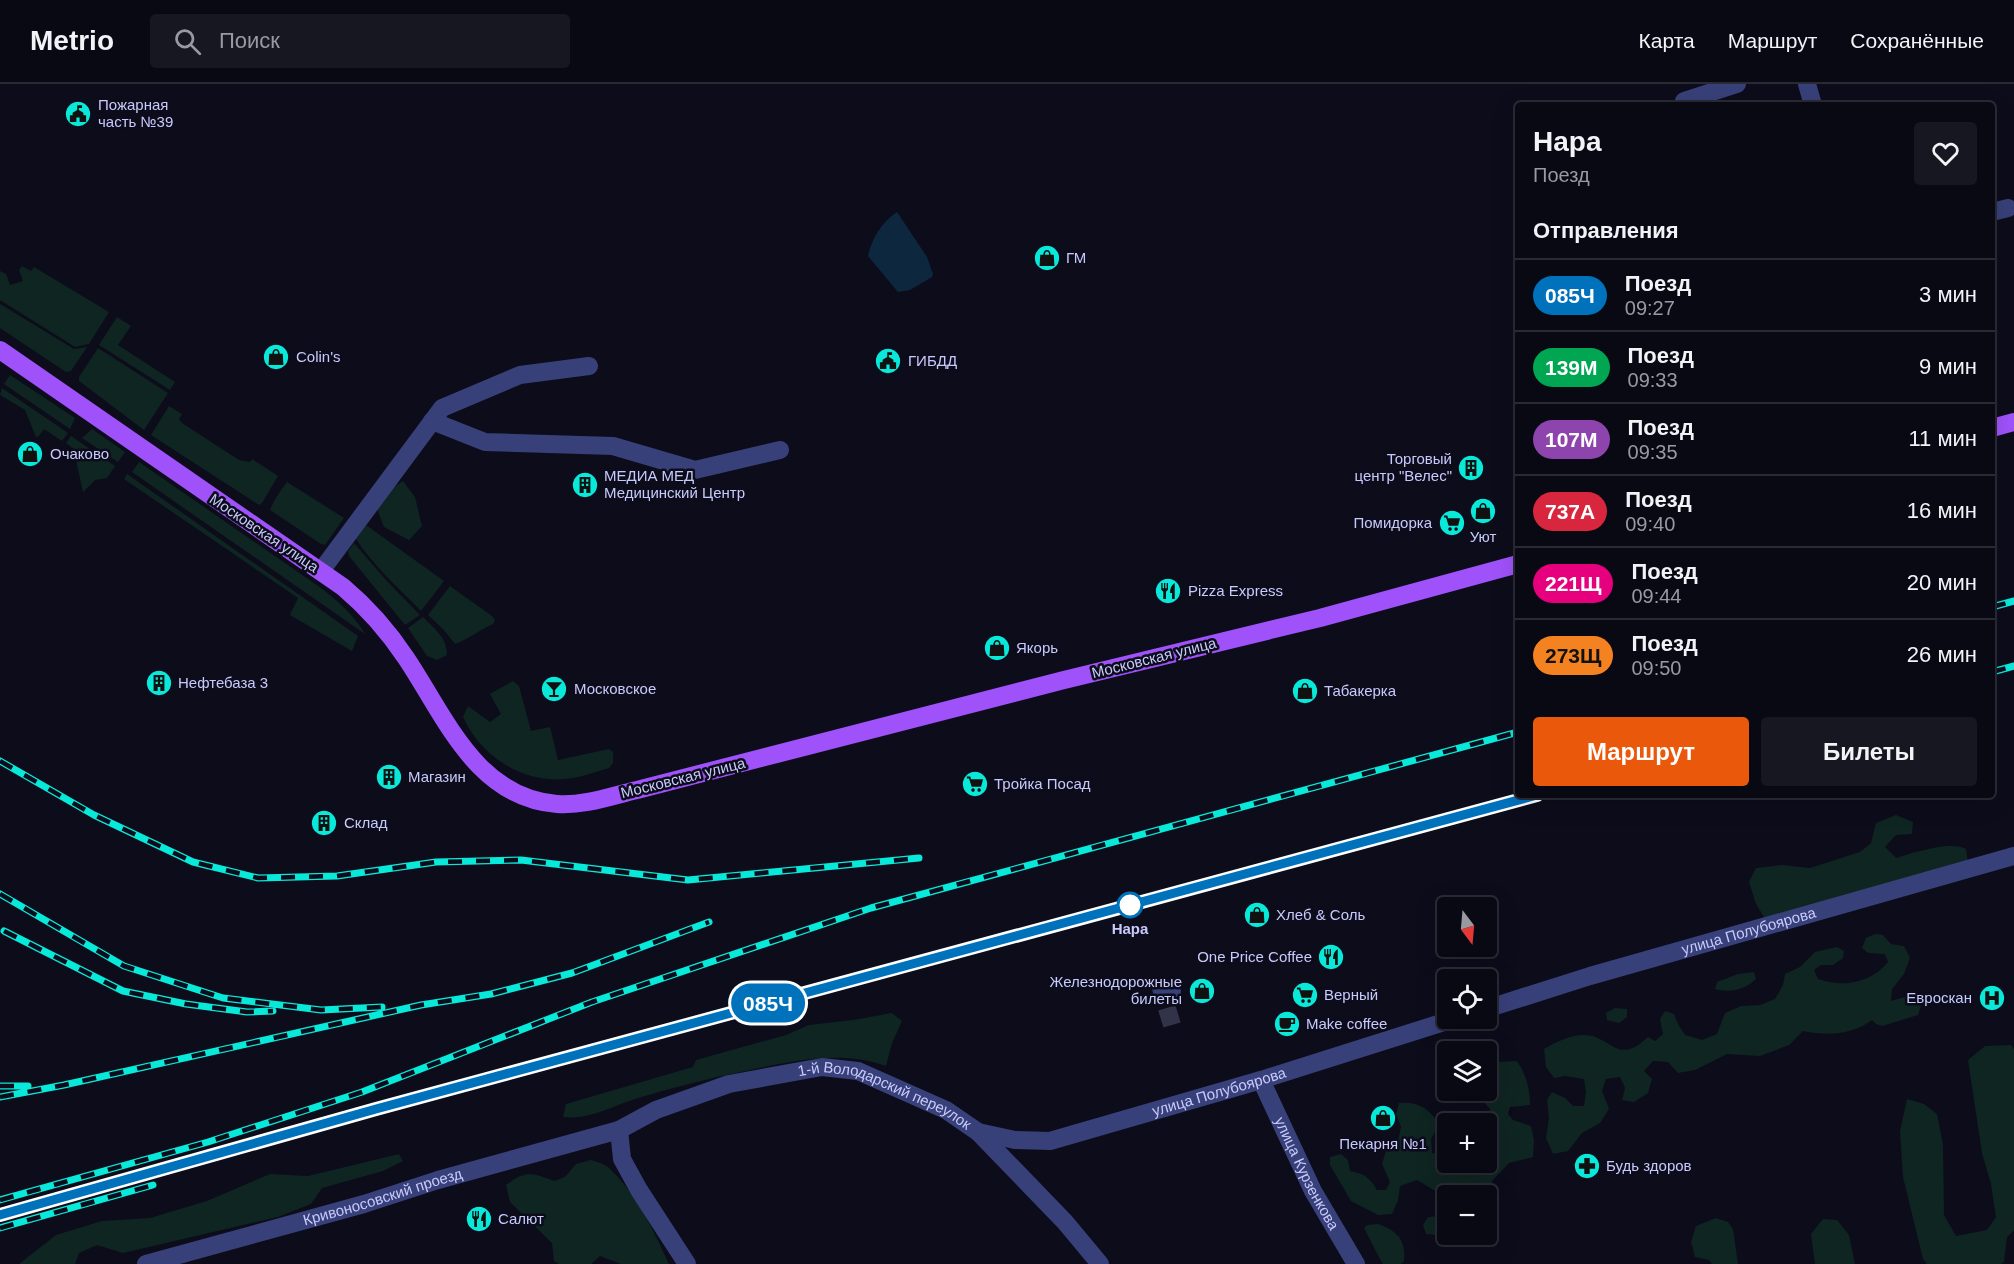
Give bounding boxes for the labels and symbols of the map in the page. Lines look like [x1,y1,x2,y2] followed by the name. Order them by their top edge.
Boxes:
[98,96,173,130] place label: Пожарная часть №39
[63,99,93,129] public building icon: Пожарная часть №39
[1032,243,1062,273] shop icon: ГМ
[1066,249,1086,266] place label: ГМ
[261,342,291,372] shop icon: Colin's
[873,346,903,376] public building icon: ГИБДД
[296,348,341,365] place label: Colin's
[908,352,957,369] place label: ГИБДД
[15,439,45,469] shop icon: Очаково
[50,445,109,462] place label: Очаково
[1354,450,1452,484] place label: Торговый центр "Велес"
[1456,453,1486,483] building icon: Торговый центр "Велес"
[604,467,745,501] place label: МЕДИА МЕД Медицинский Центр
[570,470,600,500] building icon: МЕДИА МЕД Медицинский Центр
[207,490,322,576] street label: Московская улица
[1468,496,1498,526] shop icon: Уют
[1437,508,1467,538] supermarket icon: Помидорка
[1354,514,1433,531] place label: Помидорка
[1470,528,1496,545] place label: Уют
[1153,576,1183,606] restaurant icon: Pizza Express
[1188,582,1283,599] place label: Pizza Express
[982,633,1012,663] shop icon: Якорь
[1090,634,1218,681] street label: Московская улица
[1016,639,1058,656] place label: Якорь
[144,668,174,698] building icon: Нефтебаза 3
[178,674,268,691] place label: Нефтебаза 3
[539,674,569,704] bar icon: Московское
[1290,676,1320,706] shop icon: Табакерка
[574,680,656,697] place label: Московское
[1324,682,1397,699] place label: Табакерка
[619,754,747,801] street label: Московская улица
[374,762,404,792] building icon: Магазин
[408,768,466,785] place label: Магазин
[960,769,990,799] supermarket icon: Тройка Посад
[994,775,1091,792] place label: Тройка Посад
[309,808,339,838] building icon: Склад
[344,814,388,831] place label: Склад
[1117,892,1143,918] marker: Нара
[1437,897,1497,957] north arrow
[1242,900,1272,930] shop icon: Хлеб & Соль
[1680,903,1818,958] street label: улица Полубоярова
[1276,906,1365,923] place label: Хлеб & Соль
[1112,920,1149,937] place label: Нара
[1316,942,1346,972] restaurant icon: One Price Coffee
[1197,948,1312,965] place label: One Price Coffee
[1049,973,1182,1007] place label: Железнодорожные билеты
[1187,976,1217,1006] shop icon: Железнодорожные билеты
[1290,980,1320,1010] supermarket icon: Верный
[1977,983,2007,1013] hospital icon: Евроскан
[726,984,810,1022] line badge: 085Ч
[1324,986,1378,1003] place label: Верный
[1906,989,1972,1006] place label: Евроскан
[1272,1009,1302,1039] cafe icon: Make coffee
[1306,1015,1387,1032] place label: Make coffee
[796,1058,975,1133] street label: 1-й Володарский переулок
[1150,1063,1289,1119] street label: улица Полубоярова
[1368,1103,1398,1133] shop icon: Пекарня №1
[1272,1114,1343,1233] street label: улица Курзенкова
[1339,1135,1427,1152] place label: Пекарня №1
[1572,1151,1602,1181] pharmacy icon: Будь здоров
[1606,1157,1692,1174] place label: Будь здоров
[301,1165,464,1228] street label: Кривоносовский проезд
[464,1204,494,1234] restaurant icon: Салют
[498,1210,544,1227] place label: Салют

